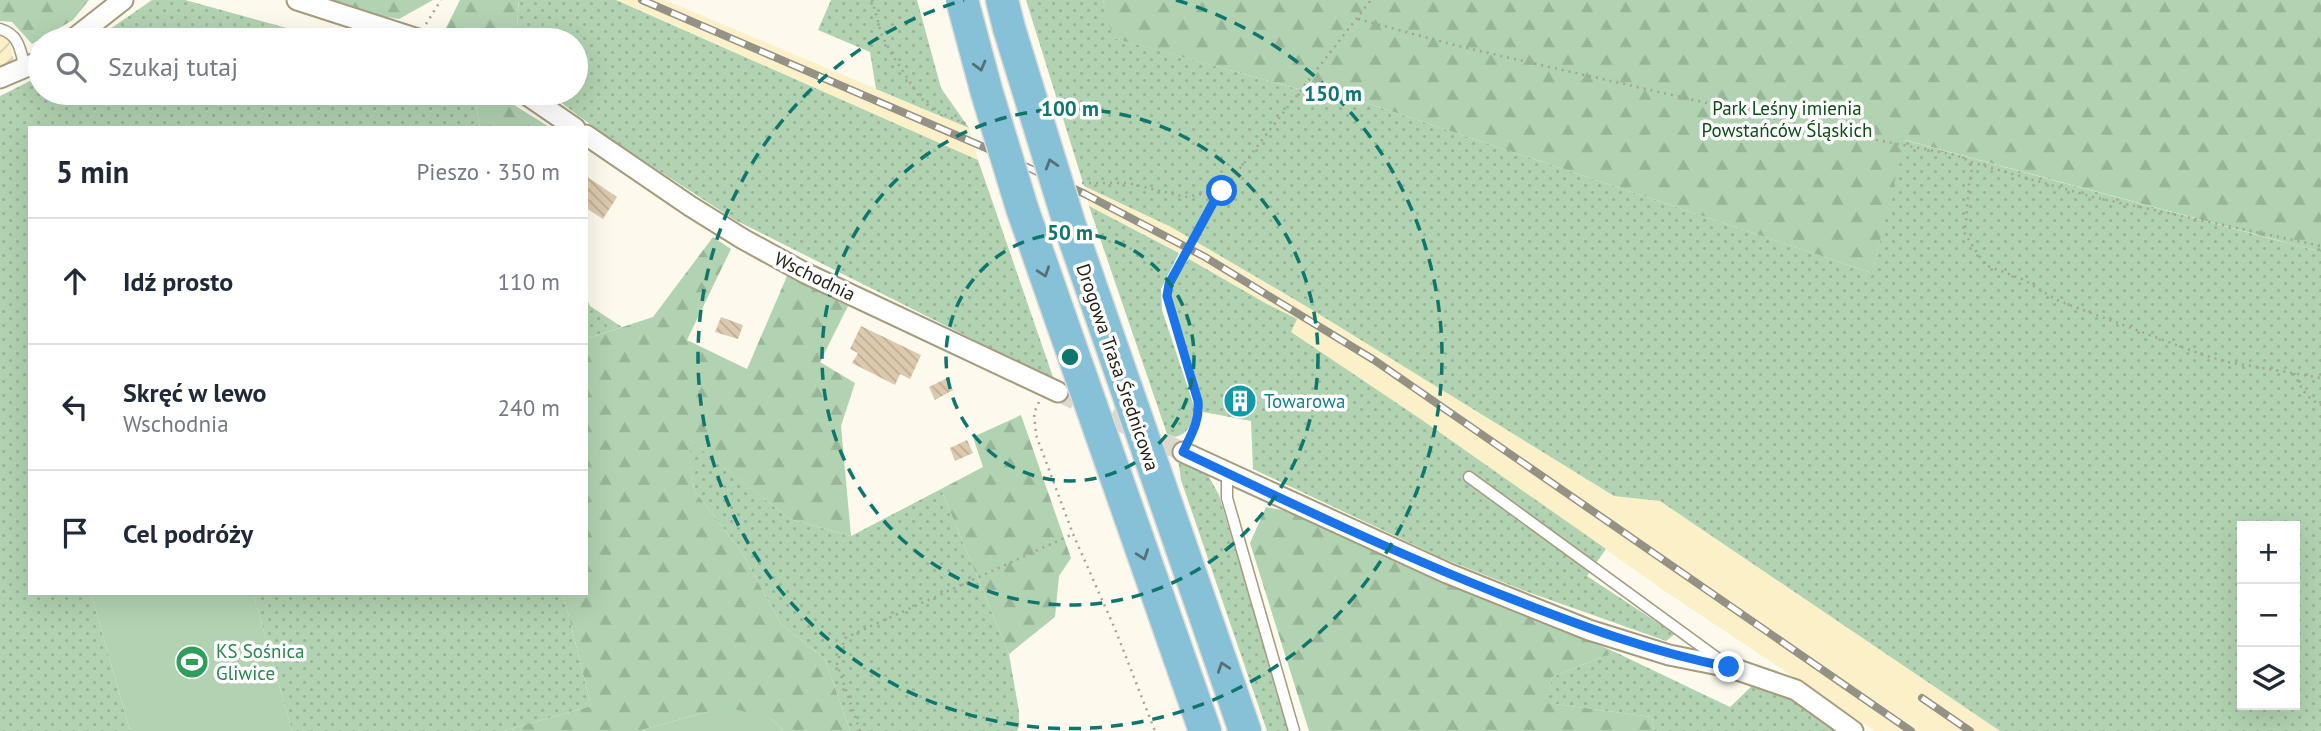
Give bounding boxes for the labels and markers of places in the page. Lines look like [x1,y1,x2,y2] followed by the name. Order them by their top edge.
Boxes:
[1058,345,1082,369] centre of rings
[1221,382,1259,420] building icon: Towarowa
[1264,389,1345,413] place label: Towarowa
[216,639,305,685] place label: KS Sośnica Gliwice
[173,643,211,681] sports icon: KS Sośnica Gliwice

